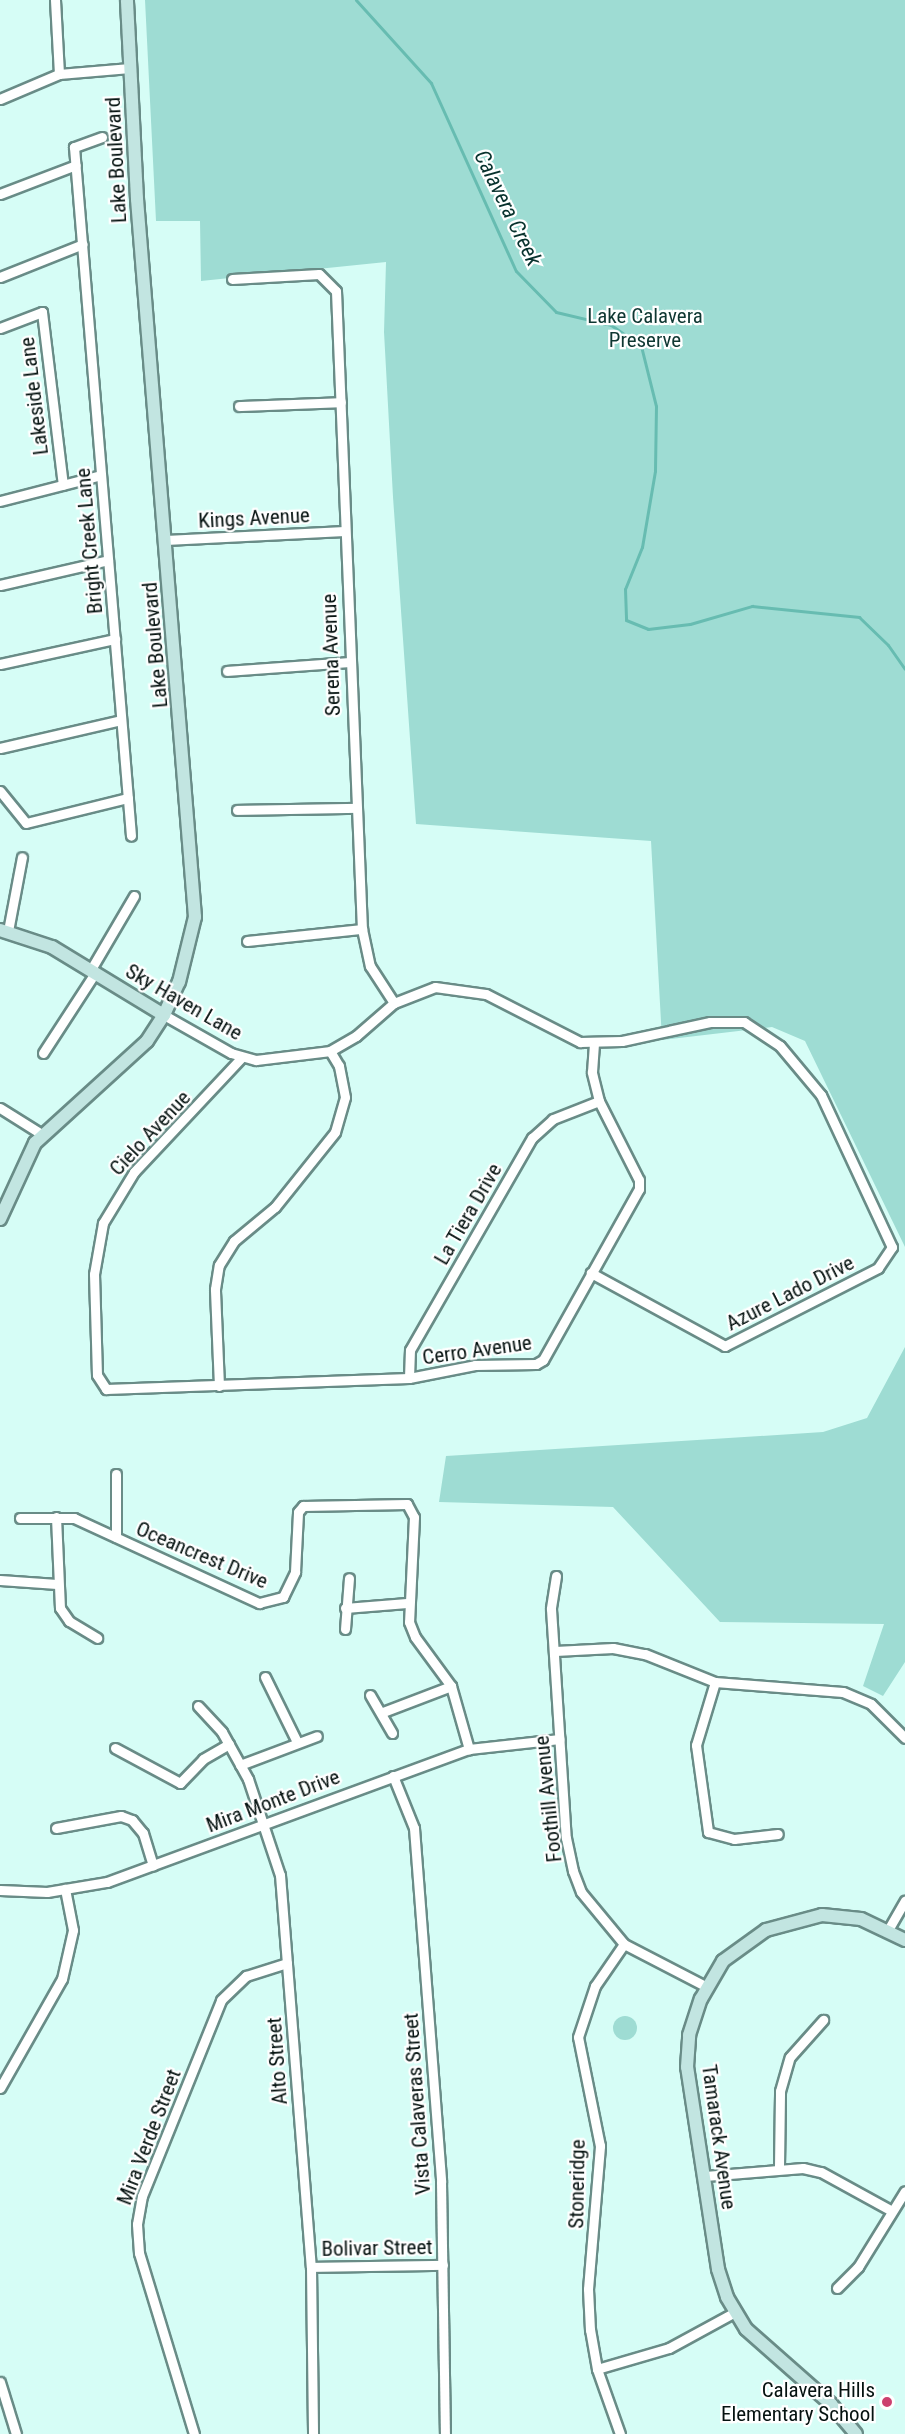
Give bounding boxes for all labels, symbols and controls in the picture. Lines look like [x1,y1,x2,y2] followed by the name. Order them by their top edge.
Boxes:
[100,96,132,224] street label: Lake Boulevard
[469,146,547,270] water label: Calavera Creek
[587,303,703,353] park label: Lake Calavera Preserve
[14,336,54,456] street label: Lakeside Lane
[70,467,108,615] street label: Bright Creek Lane
[198,502,310,534] street label: Kings Avenue
[137,581,173,709] street label: Lake Boulevard
[316,593,346,717] street label: Serena Avenue
[121,958,247,1046] street label: Sky Haven Lane
[104,1085,196,1181] street label: Cielo Avenue
[429,1159,507,1269] street label: La Tiera Drive
[722,1250,858,1336] street label: Azure Lado Drive
[421,1330,533,1370] street label: Cerro Avenue
[132,1516,272,1594] street label: Oceancrest Drive
[529,1735,567,1863] street label: Foothill Avenue
[203,1764,343,1838] street label: Mira Monte Drive
[398,2012,436,2196] street label: Vista Calaveras Street
[261,2016,293,2106] street label: Alto Street
[696,2063,742,2211] street label: Tamarack Avenue
[112,2066,186,2208] street label: Mira Verde Street
[564,2139,590,2229] street label: Stoneridge
[321,2234,433,2262] street label: Bolivar Street
[721,2377,875,2427] place label: Calavera Hills Elementary School
[880,2395,894,2409] marker: Calavera Hills Elementary School

